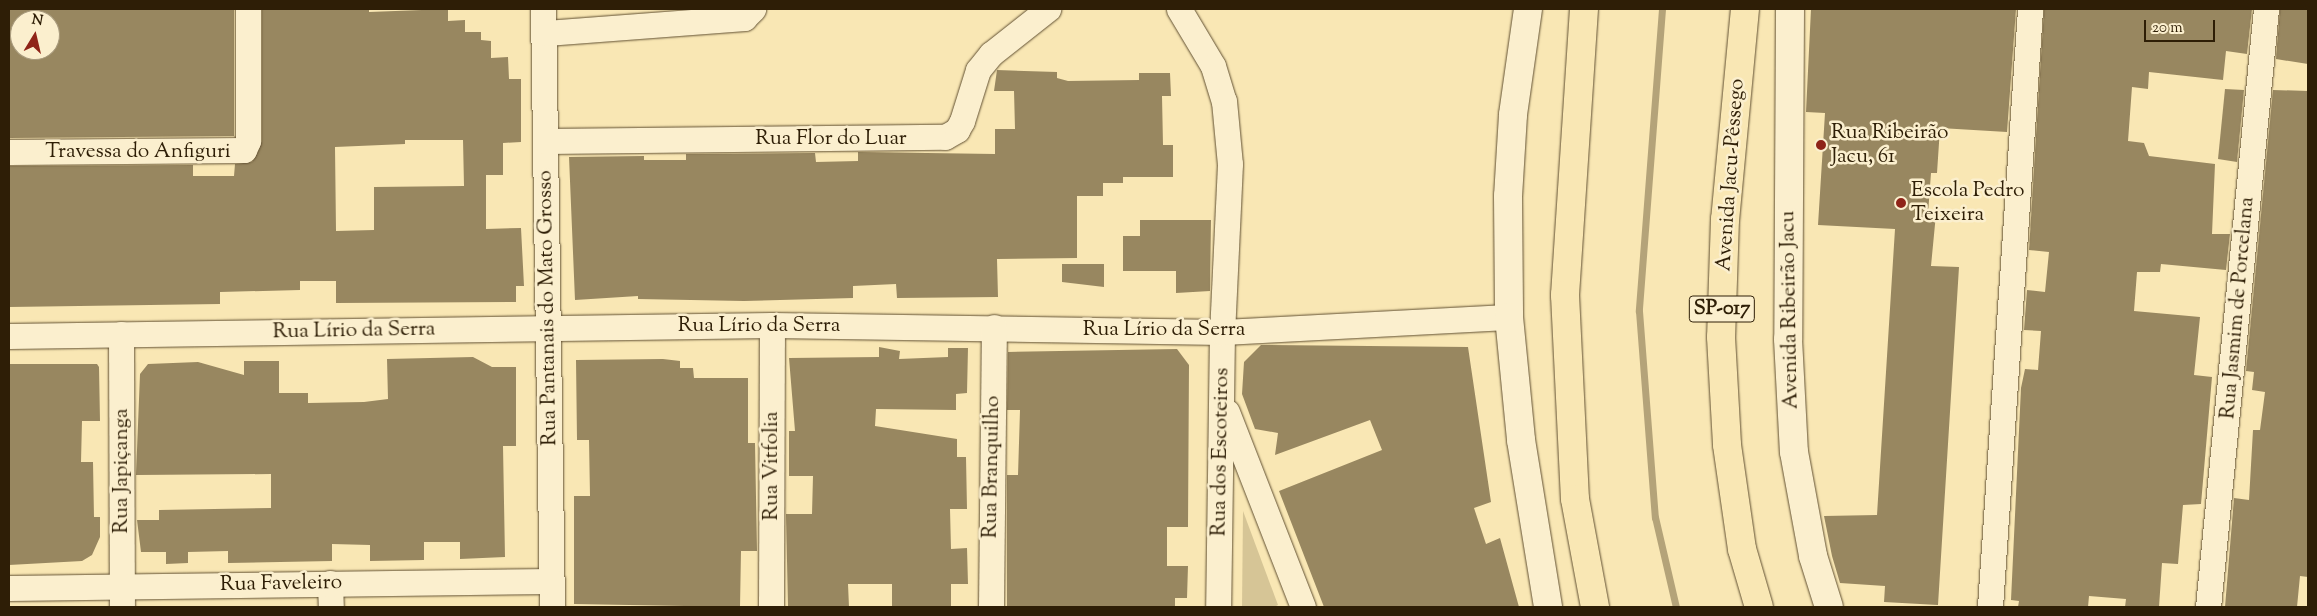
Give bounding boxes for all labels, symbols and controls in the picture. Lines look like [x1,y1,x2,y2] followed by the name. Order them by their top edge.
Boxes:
[10,10,60,60] north arrow
[30,10,44,32] text: N
[2147,10,2218,42] scale bar
[2152,18,2183,39] text: 20 m
[1712,78,1750,272] street label: Avenida Jacu-Pêssego
[1831,120,1948,170] place label: Rua Ribeirão Jacu, 61
[755,126,907,152] street label: Rua Flor do Luar
[45,139,231,165] street label: Travessa do Anfiguri
[1815,139,1827,151] marker: Rua Ribeirão Jacu, 61
[533,170,563,446] street label: Rua Pantanais do Mato Grosso
[1911,178,2025,228] place label: Escola Pedro Teixeira
[2216,196,2260,420] street label: Rua Jasmim de Porcelana
[1895,197,1907,209] marker: Escola Pedro Teixeira
[1776,210,1804,410] street label: Avenida Ribeirão Jacu
[1688,292,1756,326] road number: SP-017
[678,313,840,339] street label: Rua Lírio da Serra
[272,317,436,345] street label: Rua Lírio da Serra
[1083,317,1245,343] street label: Rua Lírio da Serra
[1207,367,1235,537] street label: Rua dos Escoteiros
[978,395,1006,539] street label: Rua Branquilho
[109,408,135,534] street label: Rua Japiçanga
[759,411,785,521] street label: Rua Vitfolia
[220,570,342,598] street label: Rua Faveleiro

